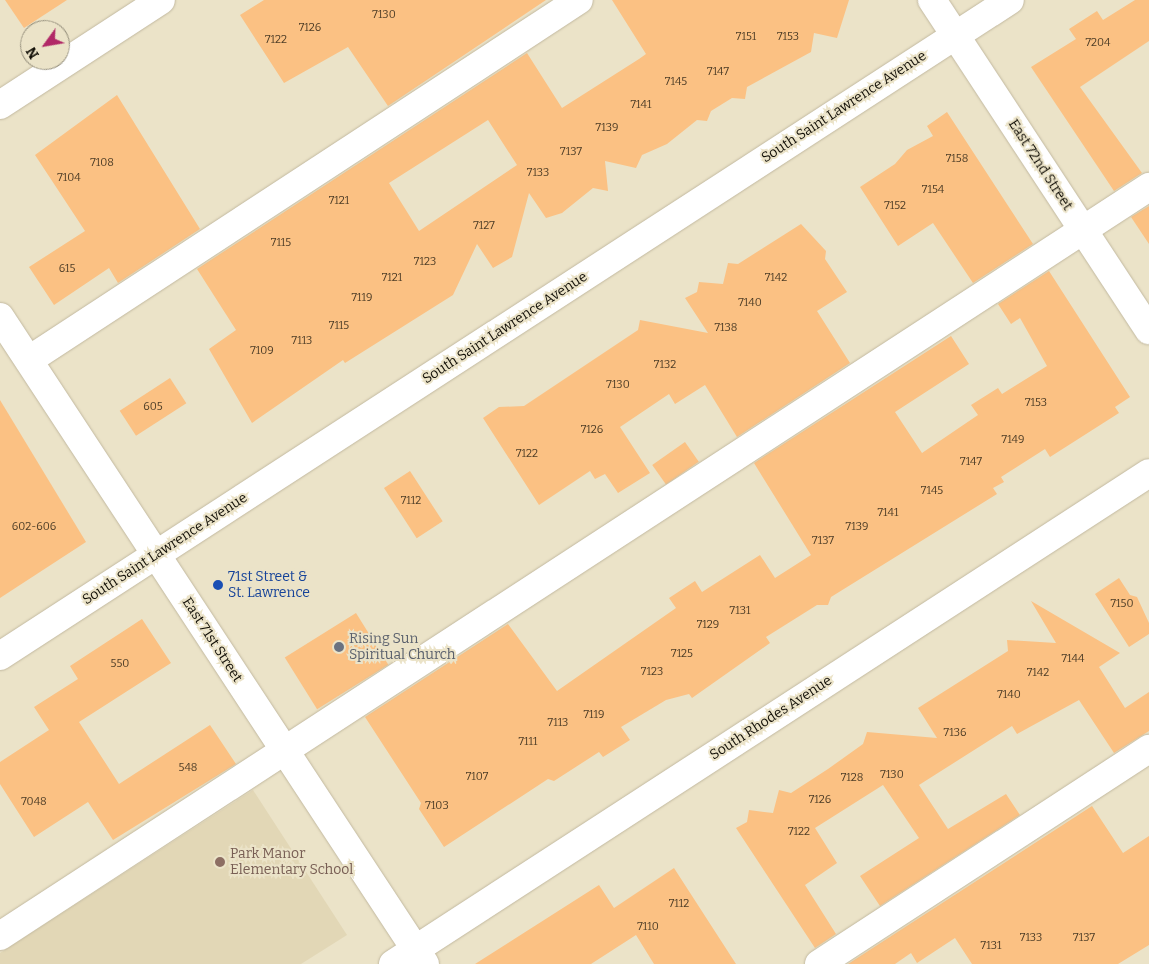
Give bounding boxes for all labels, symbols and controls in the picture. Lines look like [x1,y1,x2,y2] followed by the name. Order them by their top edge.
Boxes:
[372,8,396,22] house number: 7130
[20,20,70,70] north arrow
[299,21,321,35] house number: 7126
[736,30,756,44] house number: 7151
[777,30,799,44] house number: 7153
[265,33,287,47] house number: 7122
[1086,36,1110,50] house number: 7204
[23,44,43,62] text: N
[759,47,929,167] street label: South Saint Lawrence Avenue
[707,65,729,79] house number: 7147
[665,75,687,89] house number: 7145
[631,98,651,112] house number: 7141
[1004,117,1076,213] street label: East 72nd Street
[596,121,618,135] house number: 7139
[560,145,582,159] house number: 7137
[946,152,968,166] house number: 7158
[90,156,114,170] house number: 7108
[527,166,549,180] house number: 7133
[57,171,81,185] house number: 7104
[922,183,944,197] house number: 7154
[329,194,349,208] house number: 7121
[884,199,906,213] house number: 7152
[473,219,495,233] house number: 7127
[271,236,291,250] house number: 7115
[414,255,436,269] house number: 7123
[59,262,75,276] house number: 615
[420,268,590,388] street label: South Saint Lawrence Avenue
[382,271,402,285] house number: 7121
[765,271,787,285] house number: 7142
[352,291,372,305] house number: 7119
[738,296,762,310] house number: 7140
[329,319,349,333] house number: 7115
[715,321,737,335] house number: 7138
[292,334,312,348] house number: 7113
[250,344,274,358] house number: 7109
[654,358,676,372] house number: 7132
[606,378,630,392] house number: 7130
[1025,396,1047,410] house number: 7153
[143,400,163,414] house number: 605
[581,423,603,437] house number: 7126
[1002,433,1024,447] house number: 7149
[516,447,538,461] house number: 7122
[960,455,982,469] house number: 7147
[921,484,943,498] house number: 7145
[80,489,250,609] street label: South Saint Lawrence Avenue
[401,494,421,508] house number: 7112
[878,506,898,520] house number: 7141
[12,520,56,534] house number: 602-606
[846,520,868,534] house number: 7139
[812,534,834,548] house number: 7137
[228,569,310,602] place label: 71st Street & St. Lawrence
[212,579,224,591] marker: 71st Street & St. Lawrence
[178,595,246,685] street label: East 71st Street
[1111,597,1133,611] house number: 7150
[730,604,750,618] house number: 7131
[697,618,719,632] house number: 7129
[349,631,455,664] place label: Rising Sun Spiritual Church
[333,641,345,653] marker: Rising Sun Spiritual Church
[671,647,693,661] house number: 7125
[1062,652,1084,666] house number: 7144
[111,657,129,671] house number: 550
[641,665,663,679] house number: 7123
[1027,666,1049,680] house number: 7142
[707,672,835,764] street label: South Rhodes Avenue
[997,688,1021,702] house number: 7140
[584,708,604,722] house number: 7119
[548,716,568,730] house number: 7113
[944,726,966,740] house number: 7136
[519,735,537,749] house number: 7111
[179,761,197,775] house number: 548
[880,768,904,782] house number: 7130
[466,770,488,784] house number: 7107
[841,771,863,785] house number: 7128
[809,793,831,807] house number: 7126
[21,795,47,809] house number: 7048
[425,799,449,813] house number: 7103
[788,825,810,839] house number: 7122
[230,846,353,879] place label: Park Manor Elementary School
[214,856,226,868] marker: Park Manor Elementary School
[669,897,689,911] house number: 7112
[637,920,659,934] house number: 7110
[1020,931,1042,945] house number: 7133
[1073,931,1095,945] house number: 7137
[981,939,1001,953] house number: 7131

